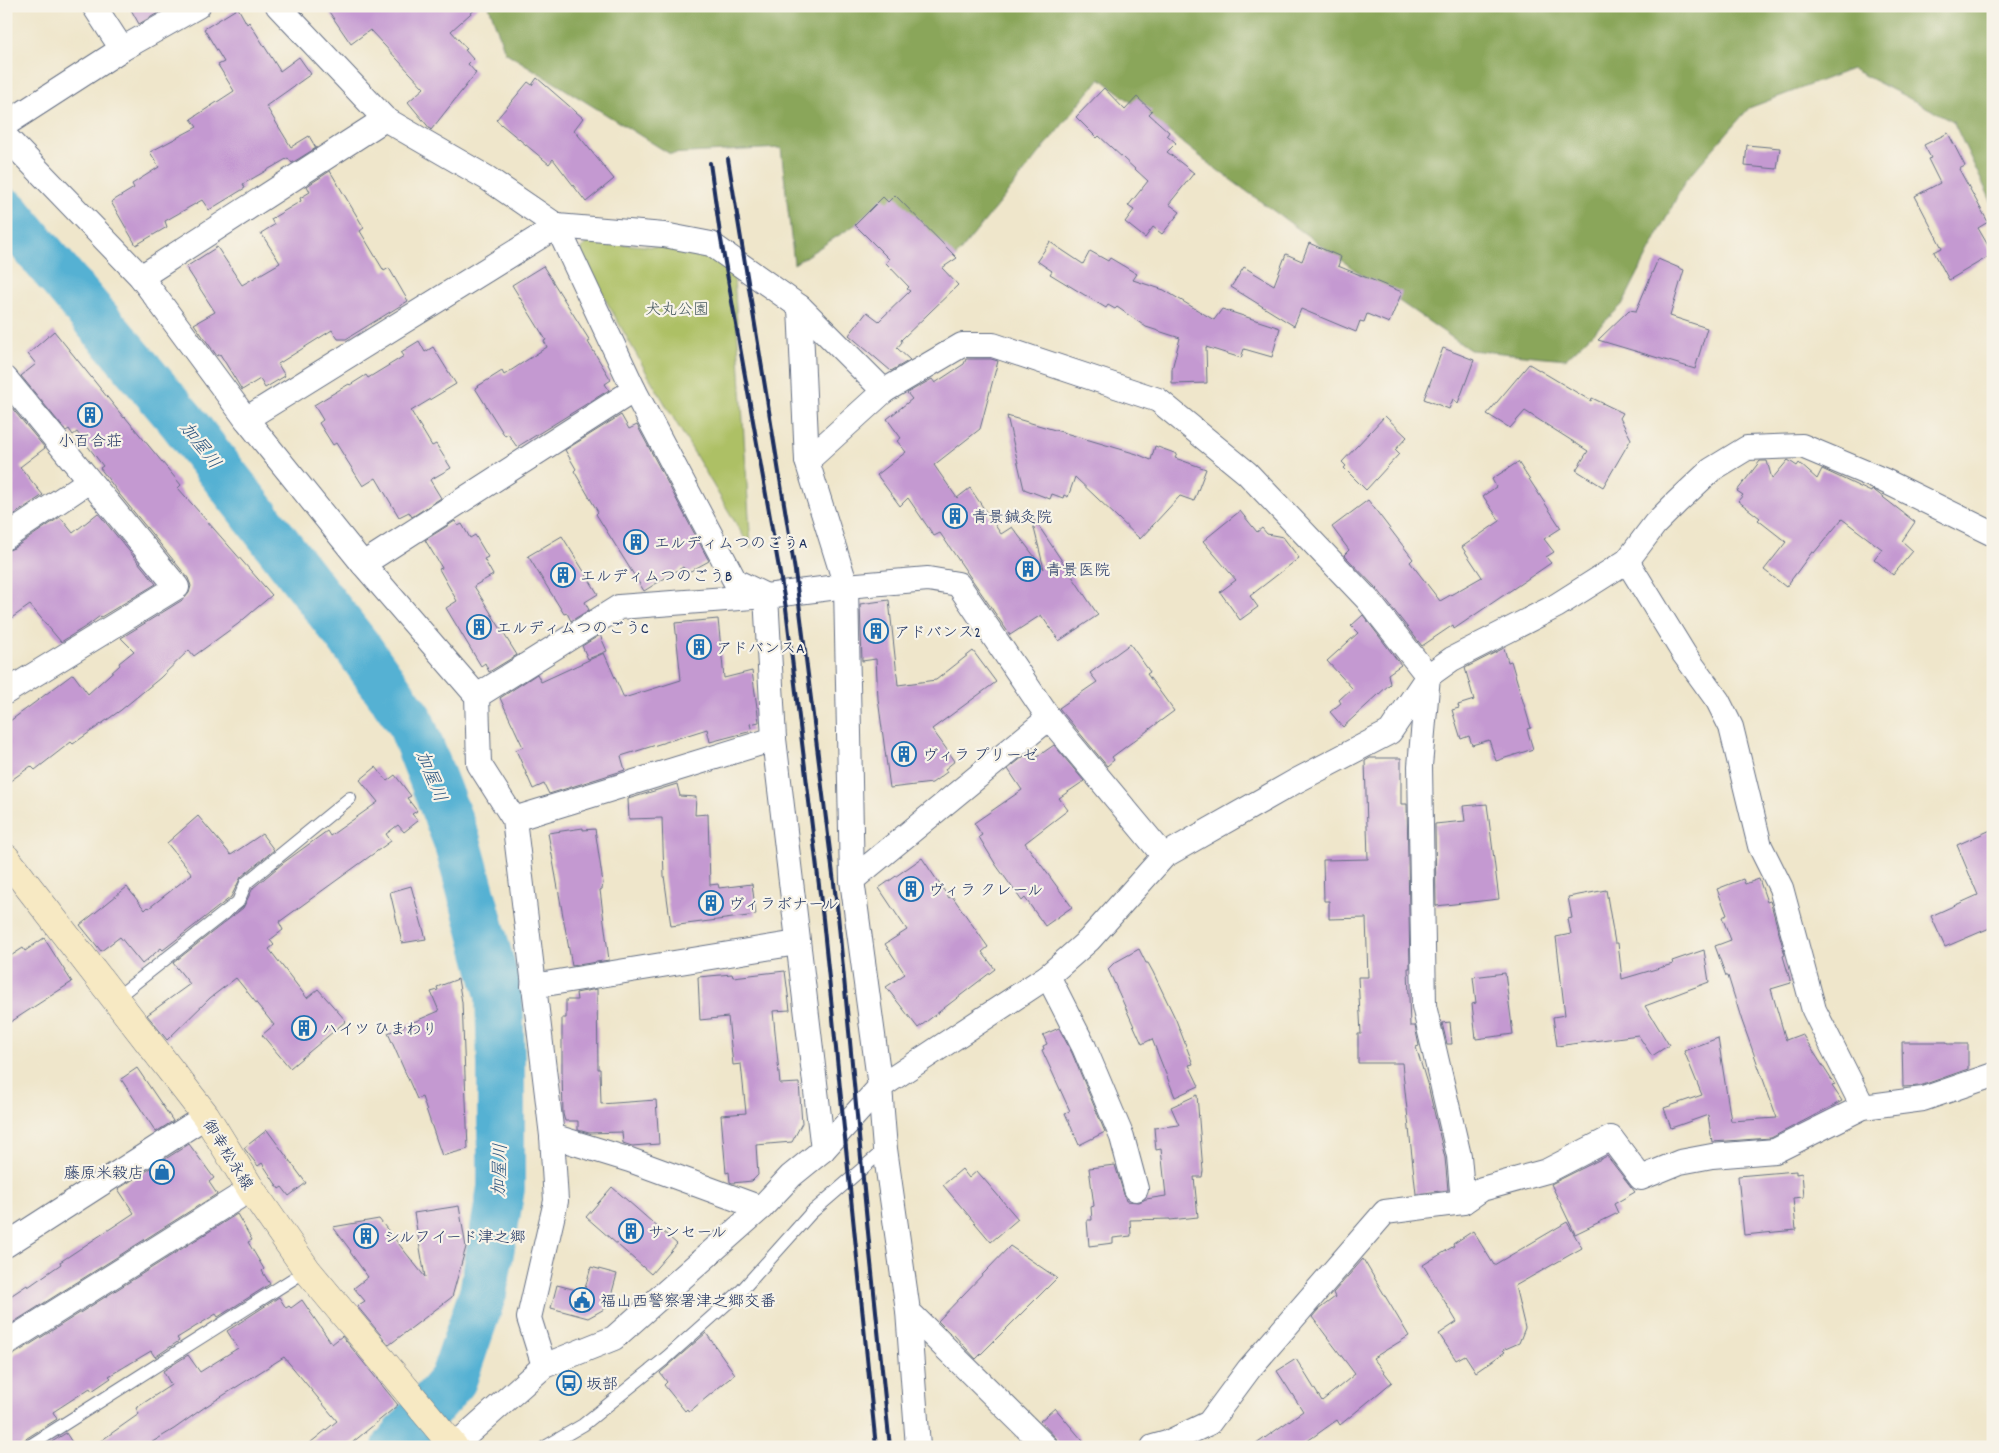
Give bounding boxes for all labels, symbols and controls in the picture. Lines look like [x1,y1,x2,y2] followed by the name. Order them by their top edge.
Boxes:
[645,299,709,322] park label: 犬丸公園
[77,402,103,428] building icon: 小百合荘
[173,418,226,476] water label: 加屋川
[58,431,122,454] place label: 小百合荘
[942,503,968,529] building icon: 青景鍼灸院
[972,507,1052,530] place label: 青景鍼灸院
[623,529,649,555] building icon: エルディムつのごうA
[654,533,808,556] place label: エルディムつのごうA
[1015,556,1041,582] building icon: 青景医院
[1046,560,1110,583] place label: 青景医院
[550,562,576,588] building icon: エルディムつのごうB
[580,566,732,589] place label: エルディムつのごうB
[466,614,492,640] building icon: エルディムつのごうC
[496,618,649,641] place label: エルディムつのごうC
[863,618,889,644] building icon: アドバンス2
[894,622,981,645] place label: アドバンス2
[686,634,712,660] building icon: アドバンスA
[716,638,805,661] place label: アドバンスA
[891,741,917,767] building icon: ヴィラ プリーゼ
[922,745,1038,768] place label: ヴィラ プリーゼ
[408,747,451,807] water label: 加屋川
[898,876,924,902] building icon: ヴィラ クレール
[928,880,1043,903] place label: ヴィラ クレール
[698,890,724,916] building icon: ヴィラボナール
[728,894,839,917] place label: ヴィラボナール
[291,1015,317,1041] building icon: ハイツ ひまわり
[322,1019,438,1042] place label: ハイツ ひまわり
[196,1115,258,1195] street label: 御幸松永線
[488,1143,515,1198] water label: 加屋川
[149,1159,175,1185] shop icon: 藤原米穀店
[64,1163,144,1186] place label: 藤原米穀店
[618,1218,644,1244] building icon: サンセール
[648,1222,727,1245] place label: サンセール
[353,1223,379,1249] building icon: シルフイード津之郷
[384,1227,526,1250] place label: シルフイード津之郷
[569,1287,595,1313] public building icon: 福山西警察署津之郷交番
[600,1291,776,1314] place label: 福山西警察署津之郷交番
[556,1370,582,1396] bus stop icon: 坂部
[586,1374,618,1397] place label: 坂部

